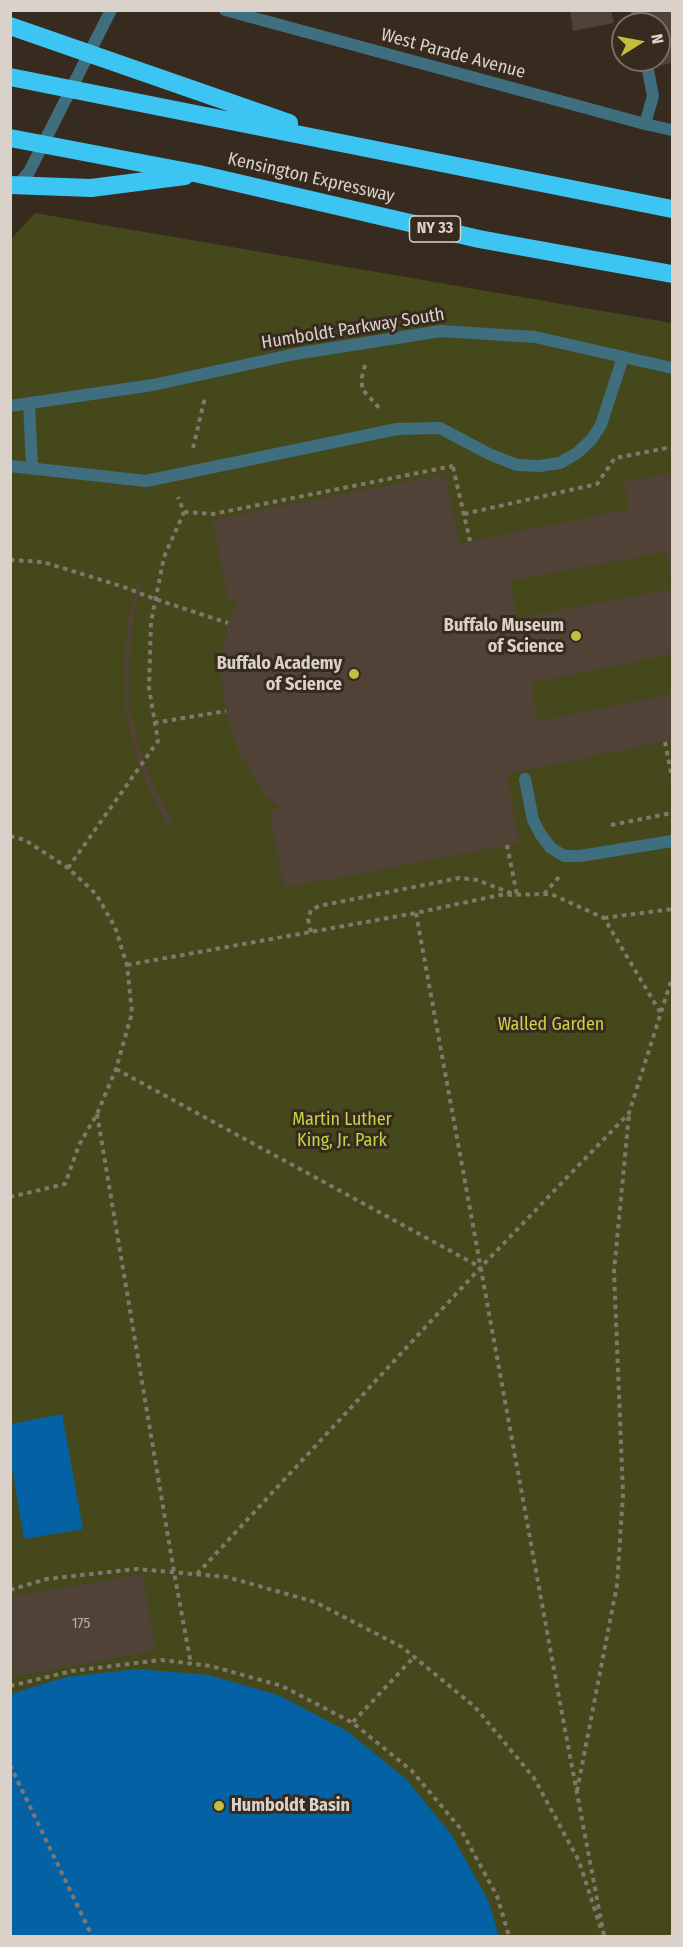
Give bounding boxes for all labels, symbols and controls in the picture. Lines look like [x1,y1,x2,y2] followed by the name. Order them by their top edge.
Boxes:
[611,12,671,72] north arrow
[378,24,528,84] street label: West Parade Avenue
[647,32,667,45] text: N
[226,148,396,208] street label: Kensington Expressway
[410,216,460,242] road number: NY 33
[260,304,446,354] street label: Humboldt Parkway South
[444,615,564,658] place label: Buffalo Museum of Science
[569,629,583,643] marker: Buffalo Museum of Science
[217,653,342,696] place label: Buffalo Academy of Science
[347,667,361,681] marker: Buffalo Academy of Science
[498,1014,604,1036] park label: Walled Garden
[292,1109,392,1152] park label: Martin Luther King, Jr. Park
[72,1615,90,1633] house number: 175
[231,1795,350,1817] place label: Humboldt Basin
[212,1799,226,1813] marker: Humboldt Basin

